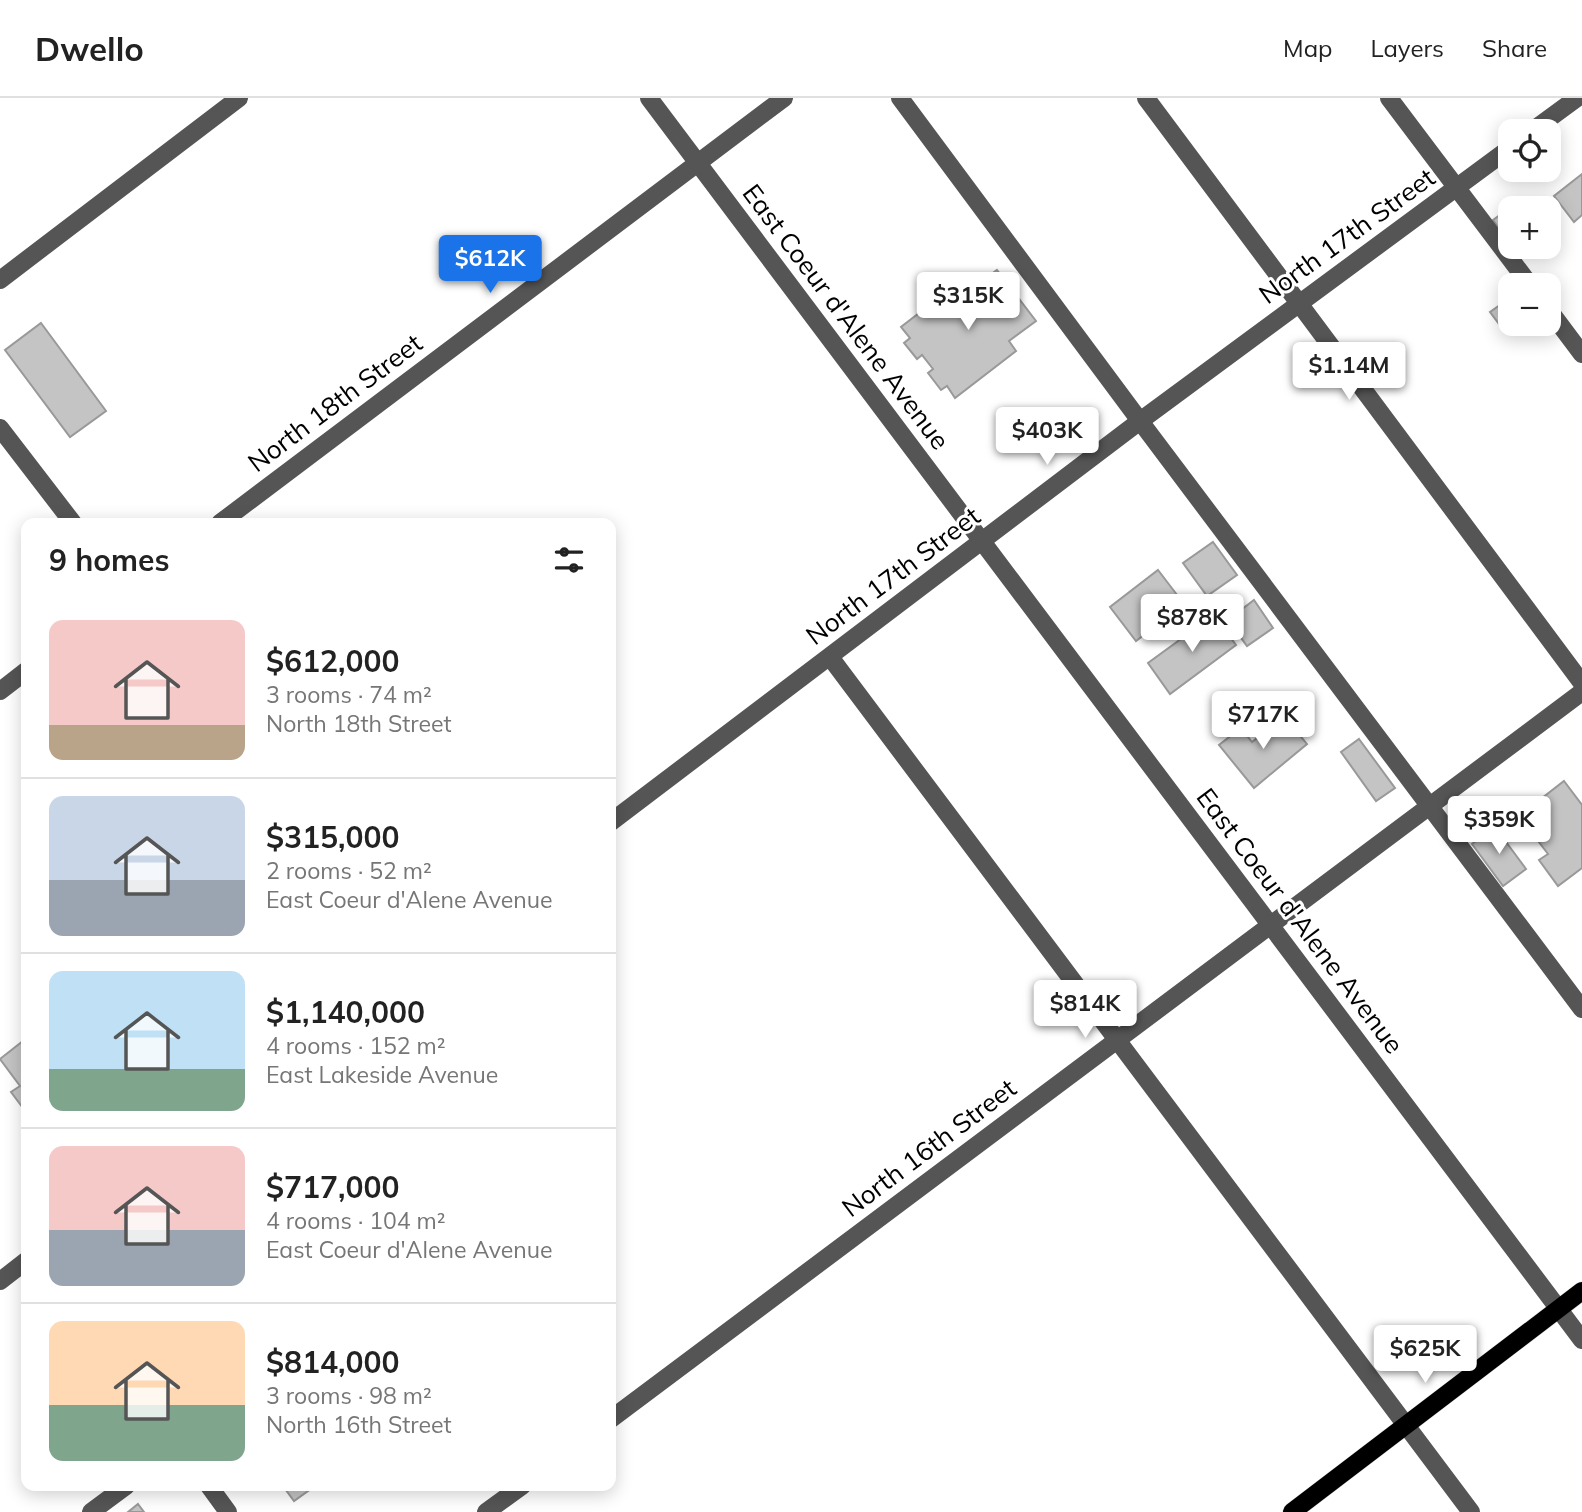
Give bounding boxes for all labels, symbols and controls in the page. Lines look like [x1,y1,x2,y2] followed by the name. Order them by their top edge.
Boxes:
[35,28,144,69] text: Dwello
[1283,33,1332,63] text: Map
[1370,33,1444,63] text: Layers
[1482,33,1547,63] text: Share
[1498,119,1561,336] map controls
[1498,119,1561,182] button: locate
[1252,161,1441,311] street label: North 17th Street
[736,177,957,456] street label: East Coeur d'Alene Avenue
[1498,196,1561,259] button: +
[441,236,539,295] pin: $612K
[455,243,525,272] text: $612K
[919,272,1017,332] pin: $315K
[1498,273,1561,336] button: −
[933,280,1003,309] text: $315K
[241,326,428,479] street label: North 18th Street
[1292,342,1406,402] pin: $1.14M
[1309,350,1389,379] text: $1.14M
[998,408,1096,467] pin: $403K
[1012,415,1082,444] text: $403K
[799,499,986,652] street label: North 17th Street
[49,541,170,579] text: 9 homes
[550,541,588,579] icon: filters
[1143,594,1241,654] pin: $878K
[1157,602,1227,631] text: $878K
[266,642,399,680] text: $612,000
[105,648,189,732] icon: home
[266,680,432,709] text: 3 rooms · 74 m²
[1214,692,1312,751] pin: $717K
[1228,699,1298,728] text: $717K
[266,709,452,738] text: North 18th Street
[1190,781,1411,1060] street label: East Coeur d'Alene Avenue
[1450,796,1548,856] pin: $359K
[1464,804,1534,833] text: $359K
[266,818,399,856] text: $315,000
[105,824,189,908] icon: home
[266,856,432,885] text: 2 rooms · 52 m²
[266,885,553,914] text: East Coeur d'Alene Avenue
[1036,981,1134,1040] pin: $814K
[1050,988,1120,1017] text: $814K
[266,993,425,1031] text: $1,140,000
[105,999,189,1083] icon: home
[266,1031,446,1060] text: 4 rooms · 152 m²
[266,1060,498,1089] text: East Lakeside Avenue
[835,1071,1022,1224] street label: North 16th Street
[266,1168,399,1206] text: $717,000
[105,1174,189,1258] icon: home
[266,1206,446,1235] text: 4 rooms · 104 m²
[266,1235,553,1264] text: East Coeur d'Alene Avenue
[1376,1326,1474,1385] pin: $625K
[1390,1333,1460,1362] text: $625K
[266,1343,399,1381] text: $814,000
[105,1349,189,1433] icon: home
[266,1381,432,1410] text: 3 rooms · 98 m²
[266,1410,452,1439] text: North 16th Street

